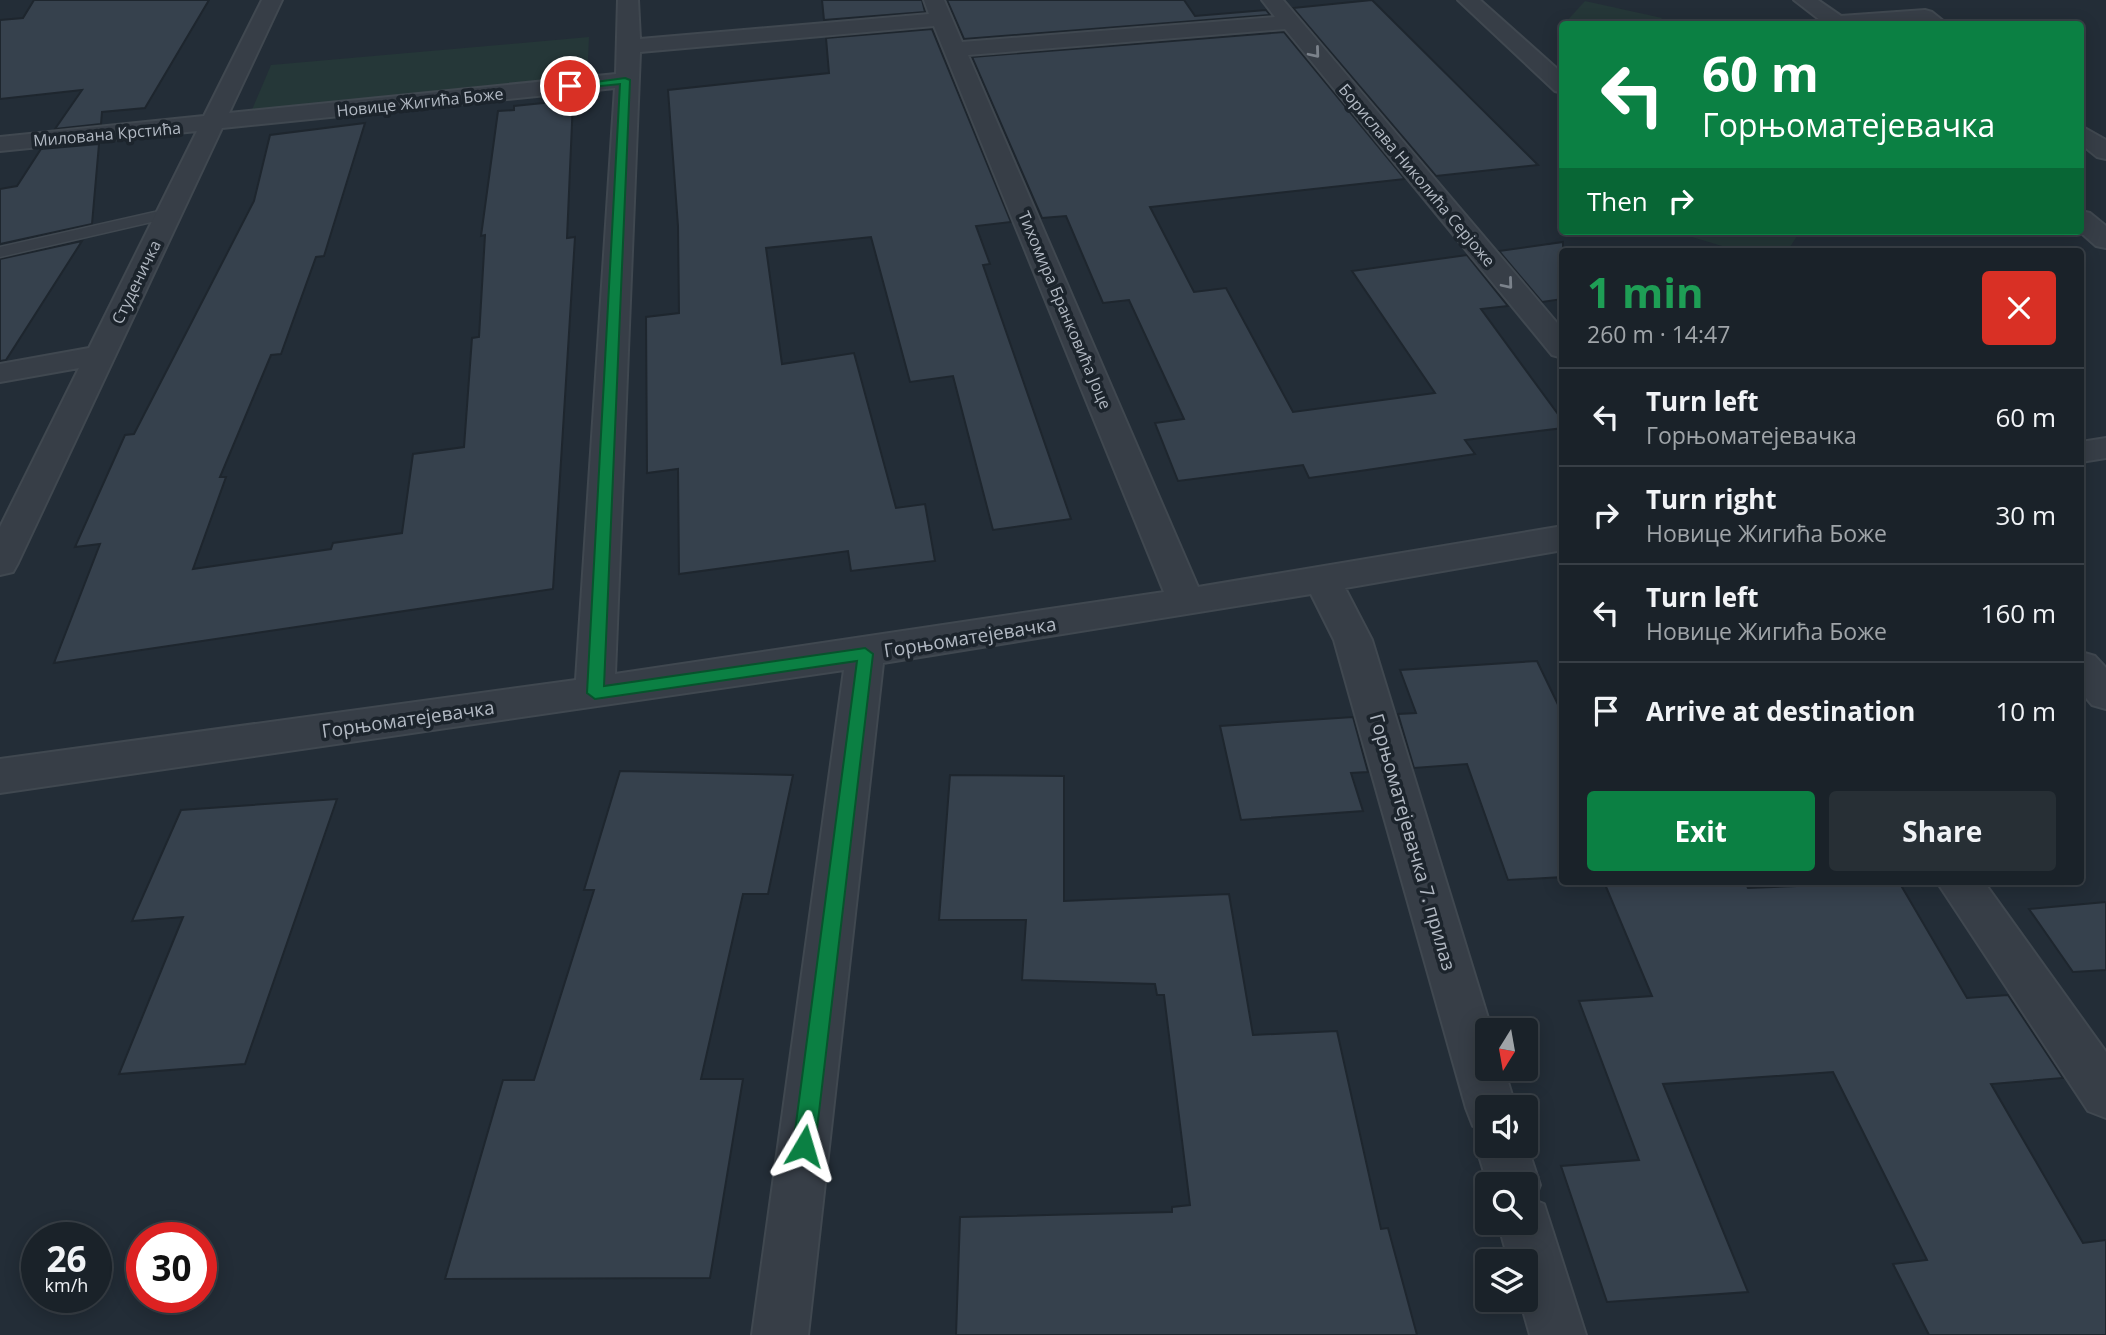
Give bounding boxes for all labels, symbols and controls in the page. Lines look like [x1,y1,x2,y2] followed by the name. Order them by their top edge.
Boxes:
[1702,40,1819,106] text: 60 m
[1307,44,1319,57] one-way arrow
[1587,49,1678,140] icon: left
[540,56,600,116] pin
[551,67,589,105] icon: arrive
[1334,79,1500,271] street label: Борислава Николића Серјоже
[335,82,505,122] street label: Новице Жигића Боже
[1702,103,1995,146] text: Горњоматејевачка
[32,117,182,151] street label: Милована Крстића
[1662,182,1700,220] icon: right
[1587,183,1648,219] text: Then
[1013,208,1117,413] street label: Тихомира Бранковића Јоце
[106,236,166,328] street label: Студеничка
[1587,263,1704,320] text: 1 min
[1982,271,2056,345] button: close
[1500,275,1512,288] one-way arrow
[1587,318,1730,350] text: 260 m · 14:47
[1646,383,1758,419] text: Turn left
[1587,398,1625,436] icon: left
[1995,399,2056,435] text: 60 m
[1646,419,1857,451] text: Горњоматејевачка
[1646,481,1777,517] text: Turn right
[1587,496,1625,534] icon: right
[1995,497,2056,533] text: 30 m
[1646,517,1887,549] text: Новице Жигића Боже
[1646,579,1758,615] text: Turn left
[1587,594,1625,632] icon: left
[1981,595,2056,631] text: 160 m
[882,611,1058,663] street label: Горњоматејевачка
[1646,615,1887,647] text: Новице Жигића Боже
[1587,692,1625,730] icon: arrive
[1646,693,1915,729] text: Arrive at destination
[1995,693,2056,729] text: 10 m
[320,694,496,744] street label: Горњоматејевачка
[1364,711,1462,973] street label: Горњоматејевачка 7. прилаз
[1587,791,1815,871] button: Exit
[1829,791,2056,871] button: Share
[1475,1018,1538,1082] north arrow
[1475,1018,1538,1312] map controls
[1475,1095,1538,1158] button: sound
[767,1109,841,1183] position arrow
[1475,1172,1538,1235] button: search
[126,1222,217,1313] speed limit sign: 30
[46,1235,87,1282] text: 26
[1475,1249,1538,1312] button: layers
[45,1273,88,1297] text: km/h

